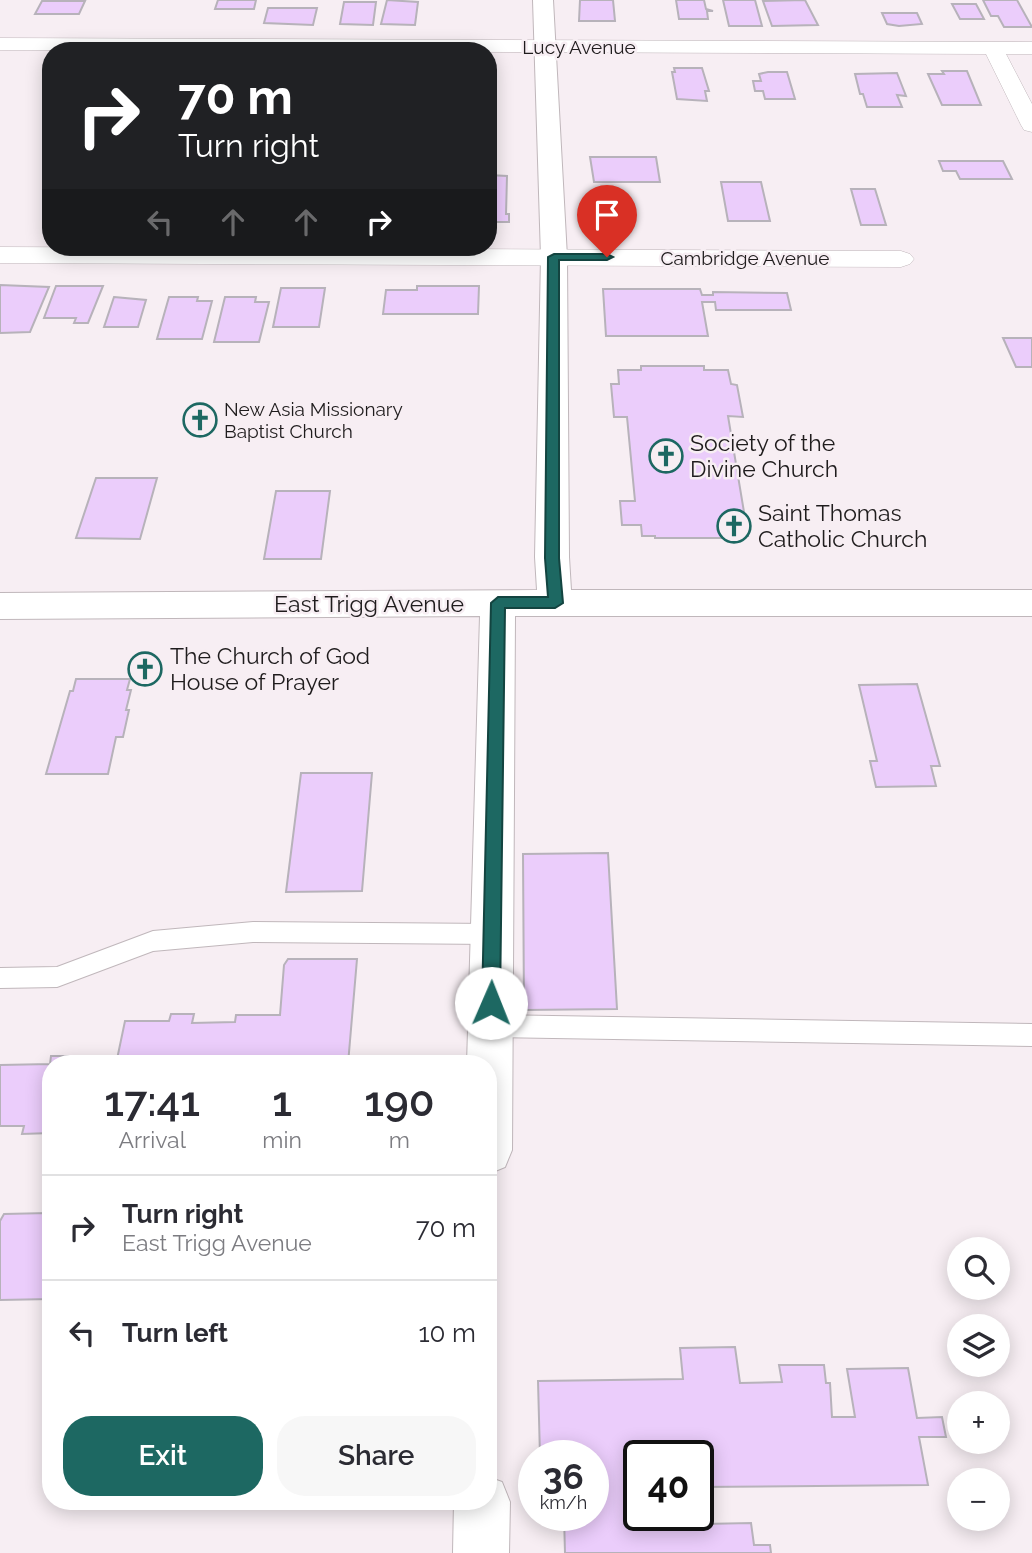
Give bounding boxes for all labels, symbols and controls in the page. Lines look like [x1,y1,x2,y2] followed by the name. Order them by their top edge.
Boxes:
[522,36,636,58] street label: Lucy Avenue
[178,68,293,125] text: 70 m
[63,70,154,161] icon: right
[178,127,319,164] text: Turn right
[577,185,637,257] pin
[588,196,626,234] icon: arrive
[141,203,179,241] icon: left
[214,203,252,241] icon: ahead
[287,203,325,241] icon: ahead
[360,203,398,241] icon: right
[660,247,830,269] street label: Cambridge Avenue
[224,398,403,442] place label: New Asia Missionary Baptist Church
[181,401,219,439] church icon: New Asia Missionary Baptist Church
[690,429,838,482] place label: Society of the Divine Church
[647,437,685,475] church icon: Society of the Divine Church
[758,499,927,552] place label: Saint Thomas Catholic Church
[715,507,753,545] church icon: Saint Thomas Catholic Church
[274,590,464,617] street label: East Trigg Avenue
[170,642,370,695] place label: The Church of God House of Prayer
[126,650,164,688] church icon: The Church of God House of Prayer
[454,966,528,1040] position arrow
[104,1077,200,1126] text: 17:41
[272,1077,292,1126] text: 1
[364,1077,435,1126] text: 190
[118,1126,186,1153] text: Arrival
[262,1126,302,1153] text: min
[389,1126,410,1153] text: m
[122,1199,243,1229] text: Turn right
[63,1209,101,1247] icon: right
[416,1213,476,1243] text: 70 m
[122,1229,312,1256] text: East Trigg Avenue
[947,1237,1010,1531] map controls
[947,1237,1010,1300] button: search
[63,1314,101,1352] icon: left
[947,1314,1010,1377] button: layers
[122,1318,228,1348] text: Turn left
[418,1318,476,1348] text: 10 m
[947,1391,1010,1454] button: +
[63,1416,263,1496] button: Exit
[277,1416,476,1496] button: Share
[623,1440,714,1531] speed limit sign: 40
[543,1456,584,1497] text: 36
[947,1468,1010,1531] button: −
[540,1492,587,1513] text: km/h

